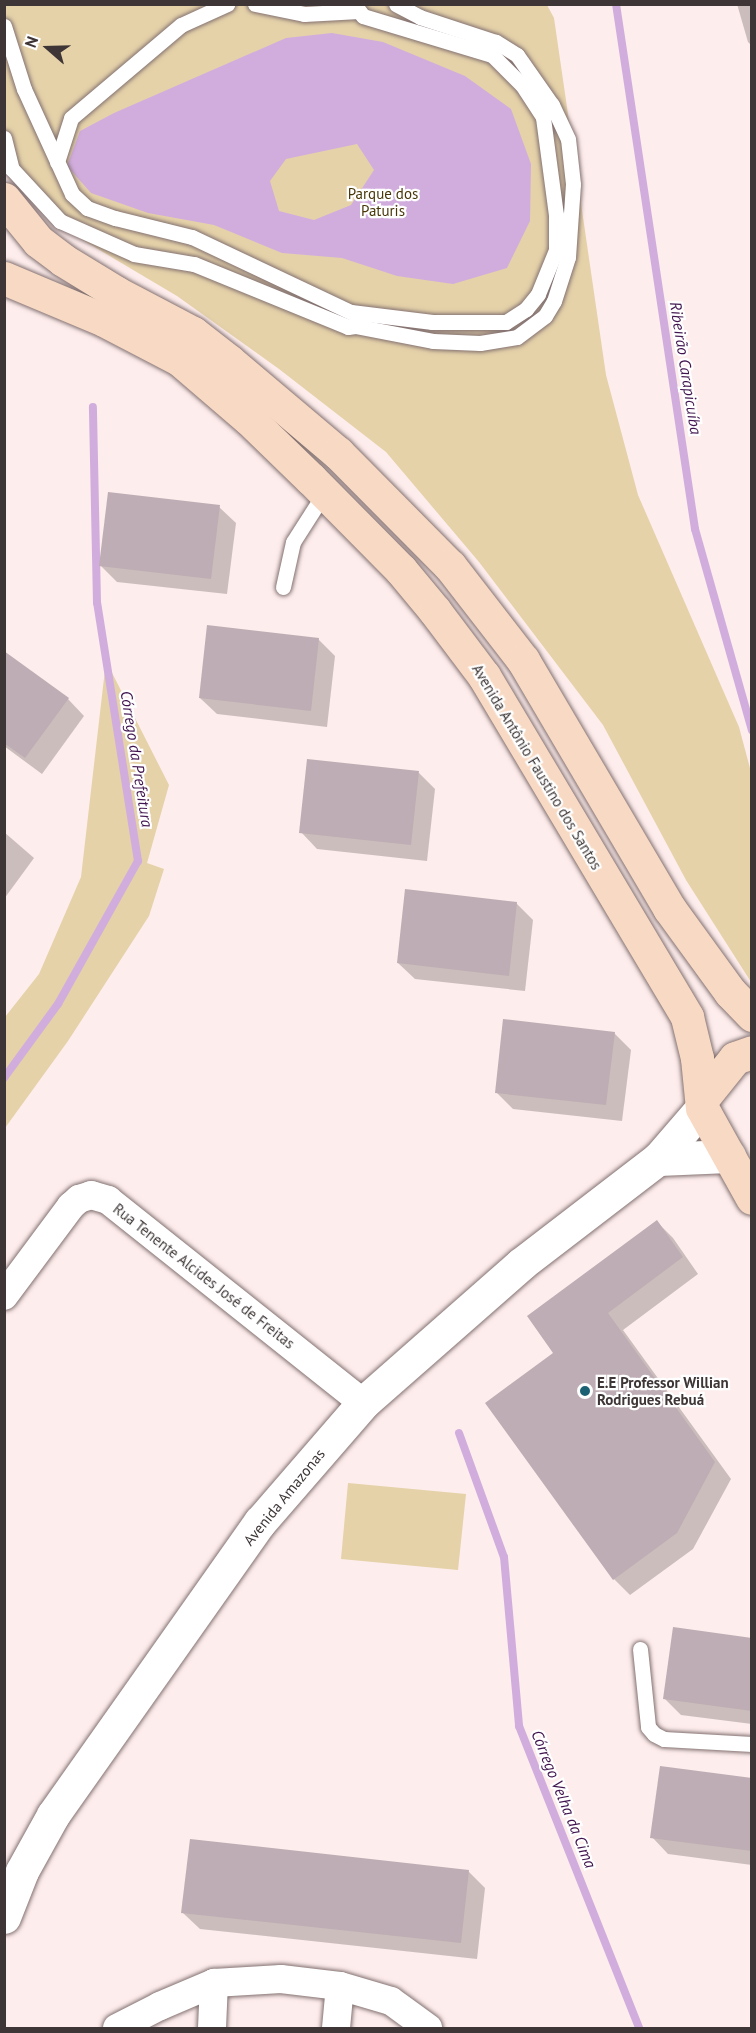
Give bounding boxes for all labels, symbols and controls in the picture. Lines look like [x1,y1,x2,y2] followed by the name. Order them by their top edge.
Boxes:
[18,18,78,78] north arrow
[20,33,42,50] text: N
[348,184,418,219] park label: Parque dos Paturis
[666,300,706,436] water label: Ribeirão Carapicuíba
[468,661,606,873] street label: Avenida Antônio Faustino dos Santos
[117,689,157,829] water label: Córrego da Prefeitura
[109,1199,299,1353] street label: Rua Tenente Alcides José de Freitas
[597,1373,729,1408] place label: E.E Professor Willian Rodrigues Rebuá
[578,1384,592,1398] marker: E.E Professor Willian Rodrigues Rebuá
[239,1445,329,1549] street label: Avenida Amazonas
[528,1727,600,1871] water label: Córrego Velha da Cima

